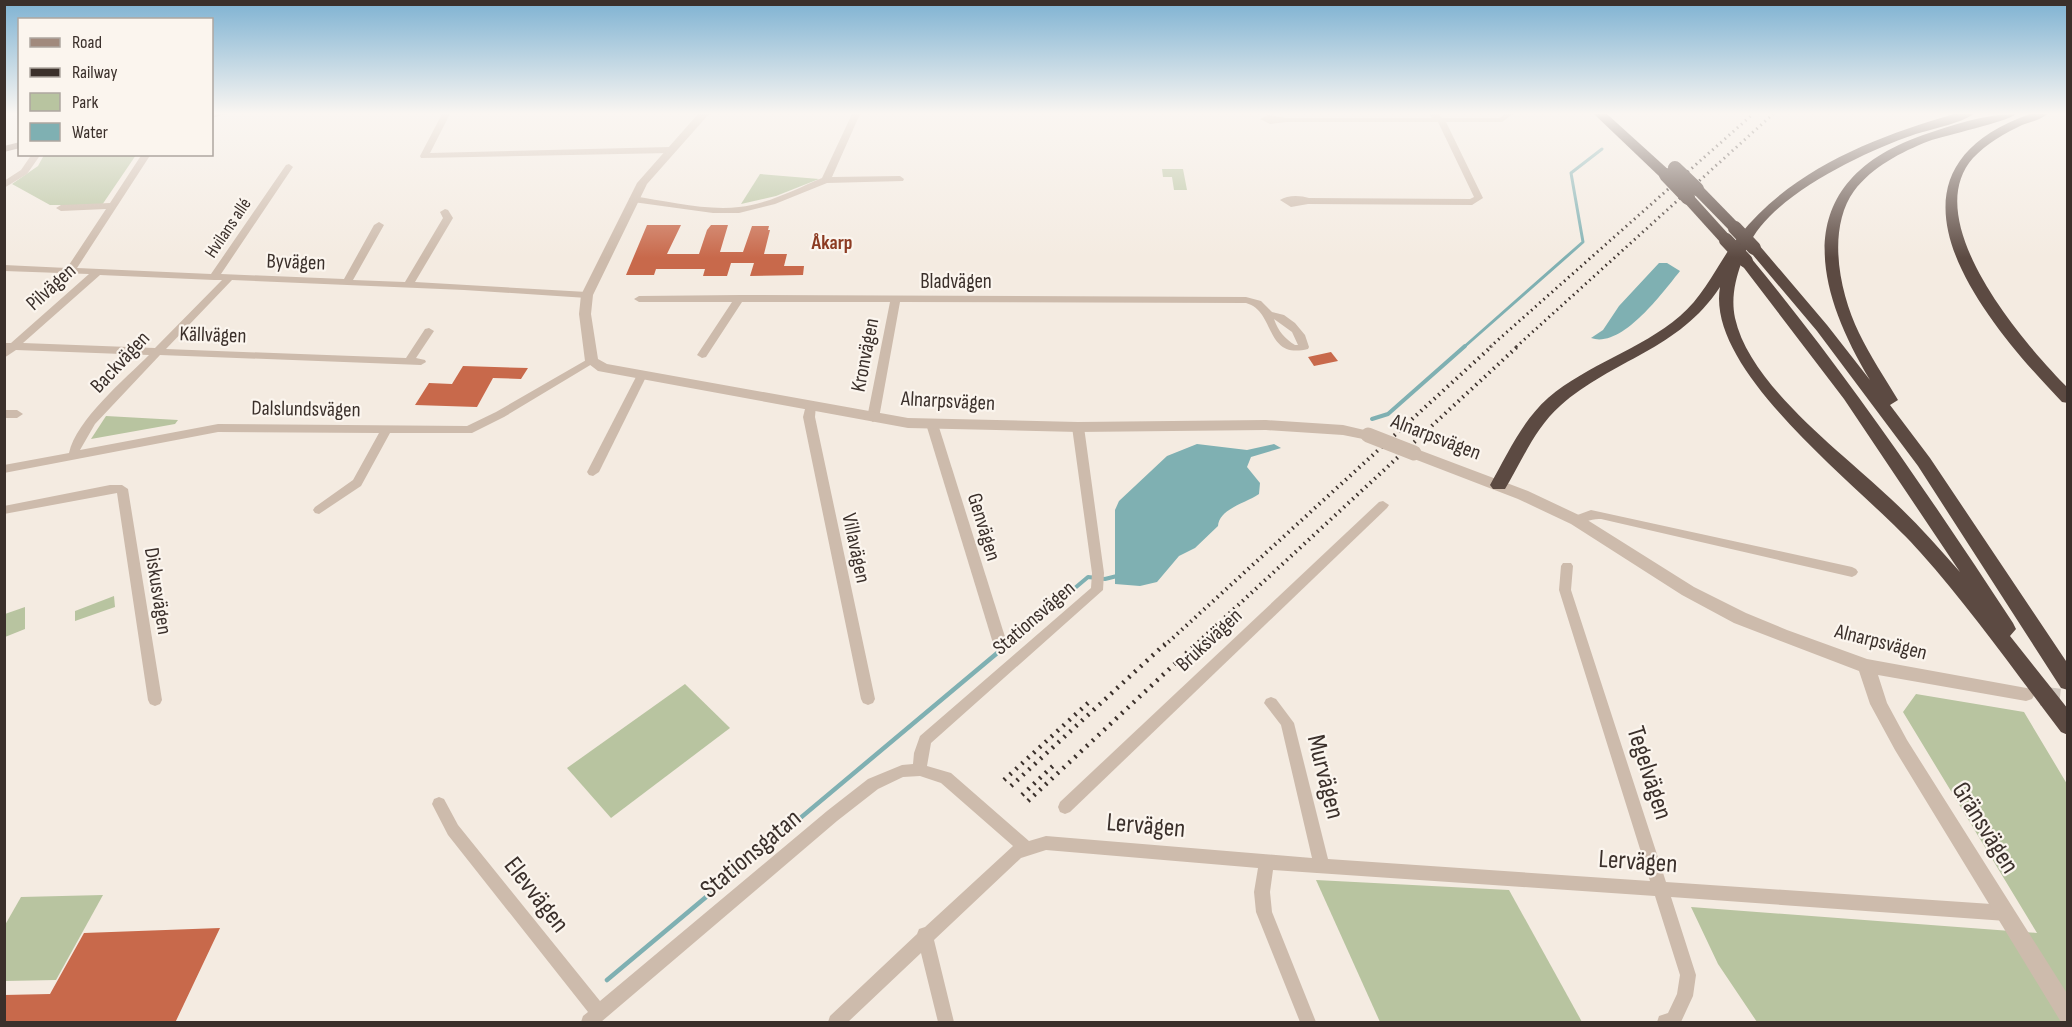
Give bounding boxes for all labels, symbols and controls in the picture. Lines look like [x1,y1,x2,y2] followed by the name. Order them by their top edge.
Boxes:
[18,18,213,156] legend
[72,32,102,53] text: Road
[72,62,117,83] text: Railway
[72,92,98,113] text: Park
[72,122,108,143] text: Water
[200,194,256,262] street label: Hvilans allé
[810,231,853,255] district label: Åkarp
[266,248,326,276] street label: Byvägen
[21,258,81,316] street label: Pilvägen
[920,269,992,294] street label: Bladvägen
[846,316,884,394] street label: Kronvägen
[179,321,247,349] street label: Källvägen
[85,326,155,398] street label: Backvägen
[899,386,996,416] street label: Alnarpsvägen
[251,396,361,422] street label: Dalslundsvägen
[1387,408,1484,466] street label: Alnarpsvägen
[962,490,1006,564] street label: Genvägen
[836,511,876,585] street label: Villavägen
[139,546,177,636] street label: Diskusvägen
[988,576,1080,660] street label: Stationsvägen
[1171,603,1247,677] street label: Bruksvägen
[1831,618,1930,666] street label: Alnarpsvägen
[1619,722,1679,824] street label: Tegelvägen
[1300,732,1350,822] street label: Murvägen
[1945,777,2025,879] street label: Gränsvägen
[694,803,808,905] street label: Stationsgatan
[1105,807,1187,845] street label: Lervägen
[1598,844,1678,880] street label: Lervägen
[497,851,575,939] street label: Elevvägen

